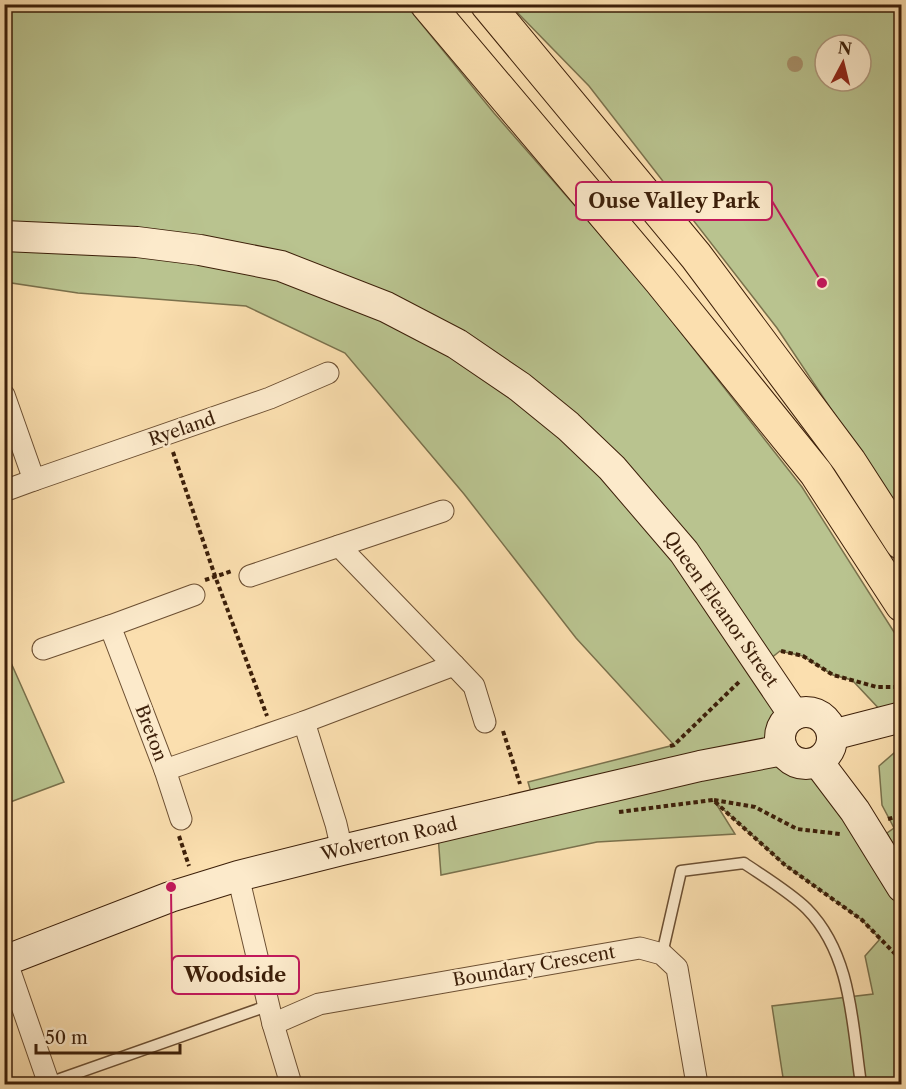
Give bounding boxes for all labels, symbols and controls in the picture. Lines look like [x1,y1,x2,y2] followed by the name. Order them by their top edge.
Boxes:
[813,33,873,93] north arrow
[837,37,853,59] text: N
[576,182,772,220] callout: Ouse Valley Park
[588,189,760,213] text: Ouse Valley Park
[146,407,218,451] street label: Ryeland
[659,527,783,692] street label: Queen Eleanor Street
[130,702,172,764] street label: Breton
[318,813,459,866] street label: Wolverton Road
[451,941,618,991] street label: Boundary Crescent
[172,956,299,994] callout: Woodside
[183,963,286,987] text: Woodside
[36,1017,180,1055] scale bar
[45,1027,88,1049] text: 50 m

